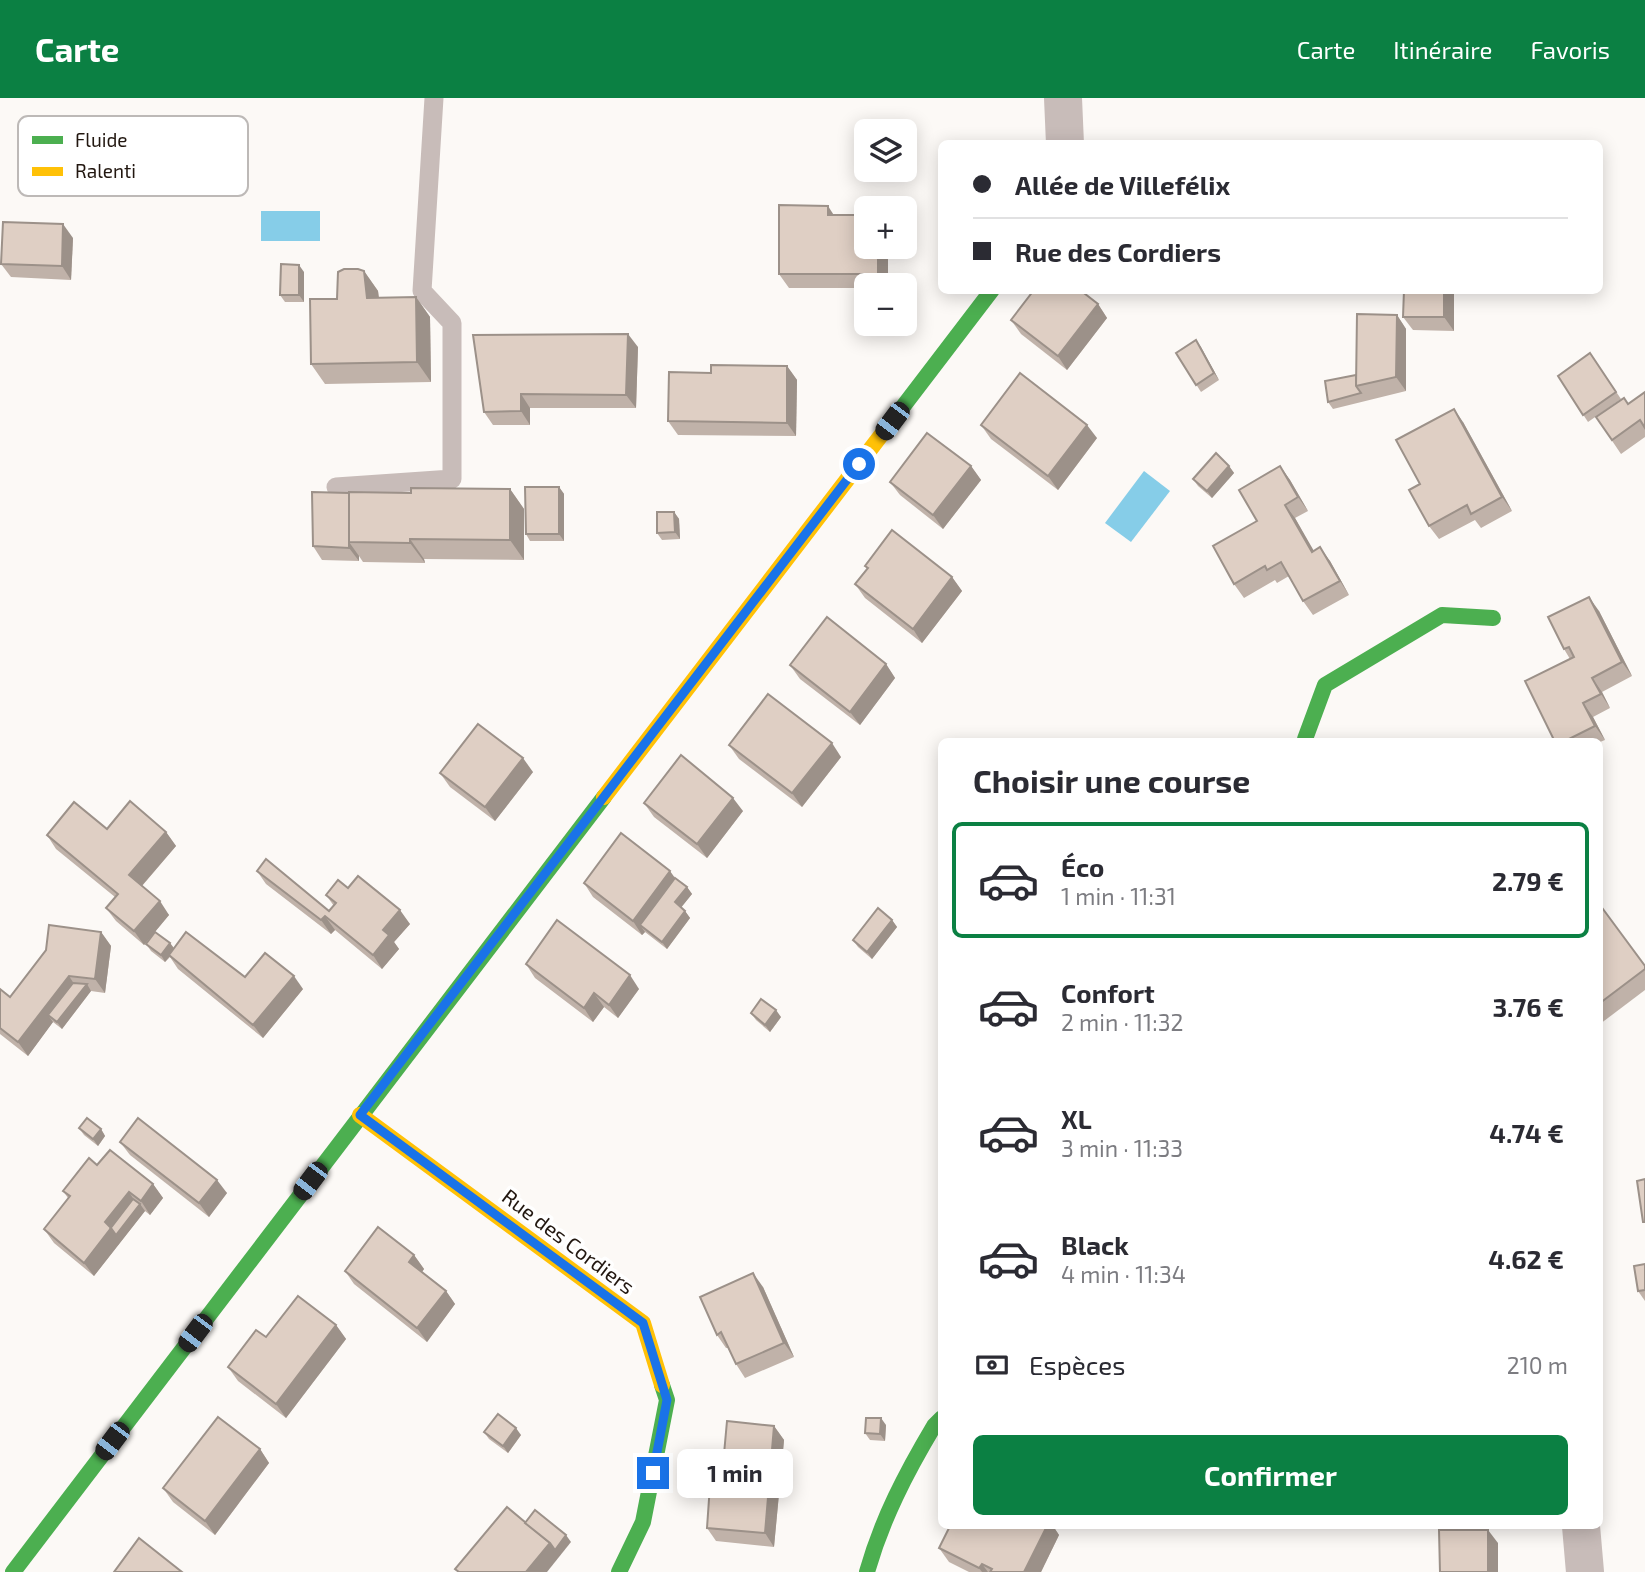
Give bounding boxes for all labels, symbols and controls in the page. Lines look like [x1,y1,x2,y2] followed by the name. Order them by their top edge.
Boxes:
[35,29,119,69] text: Carte
[1297,35,1355,64] text: Carte
[1393,35,1492,64] text: Itinéraire
[1530,35,1610,64] text: Favoris
[18,116,248,196] legend
[854,119,917,336] map controls
[854,119,917,182] button: layers
[75,128,128,151] text: Fluide
[75,159,136,182] text: Ralenti
[1015,169,1230,200] text: Allée de Villefélix
[854,196,917,259] button: +
[1015,236,1221,267] text: Rue des Cordiers
[854,273,917,336] button: −
[871,398,914,444] car
[843,448,875,480] route start
[973,761,1250,799] text: Choisir une course
[977,849,1040,912] icon: car
[1061,851,1104,882] text: Éco
[1492,865,1564,896] text: 2.79 €
[1061,882,1176,910] text: 1 min · 11:31
[977,975,1040,1038] icon: car
[1061,977,1155,1008] text: Confort
[1492,991,1564,1022] text: 3.76 €
[1061,1008,1183,1036] text: 2 min · 11:32
[977,1101,1040,1164] icon: car
[1061,1103,1092,1134] text: XL
[1489,1117,1564,1148] text: 4.74 €
[1061,1134,1183,1162] text: 3 min · 11:33
[289,1158,332,1204] car
[498,1183,640,1299] street label: Rue des Cordiers
[977,1227,1040,1290] icon: car
[1061,1229,1129,1260] text: Black
[1488,1243,1564,1274] text: 4.62 €
[1061,1260,1186,1288] text: 4 min · 11:34
[174,1310,217,1356] car
[973,1346,1011,1384] icon: cash
[1029,1349,1126,1380] text: Espèces
[1507,1351,1568,1379] text: 210 m
[91,1418,134,1464] car
[973,1435,1568,1515] button: Confirmer
[678,1448,793,1498] callout: 1 min
[637,1457,669,1489] route end
[707,1459,763,1487] text: 1 min

